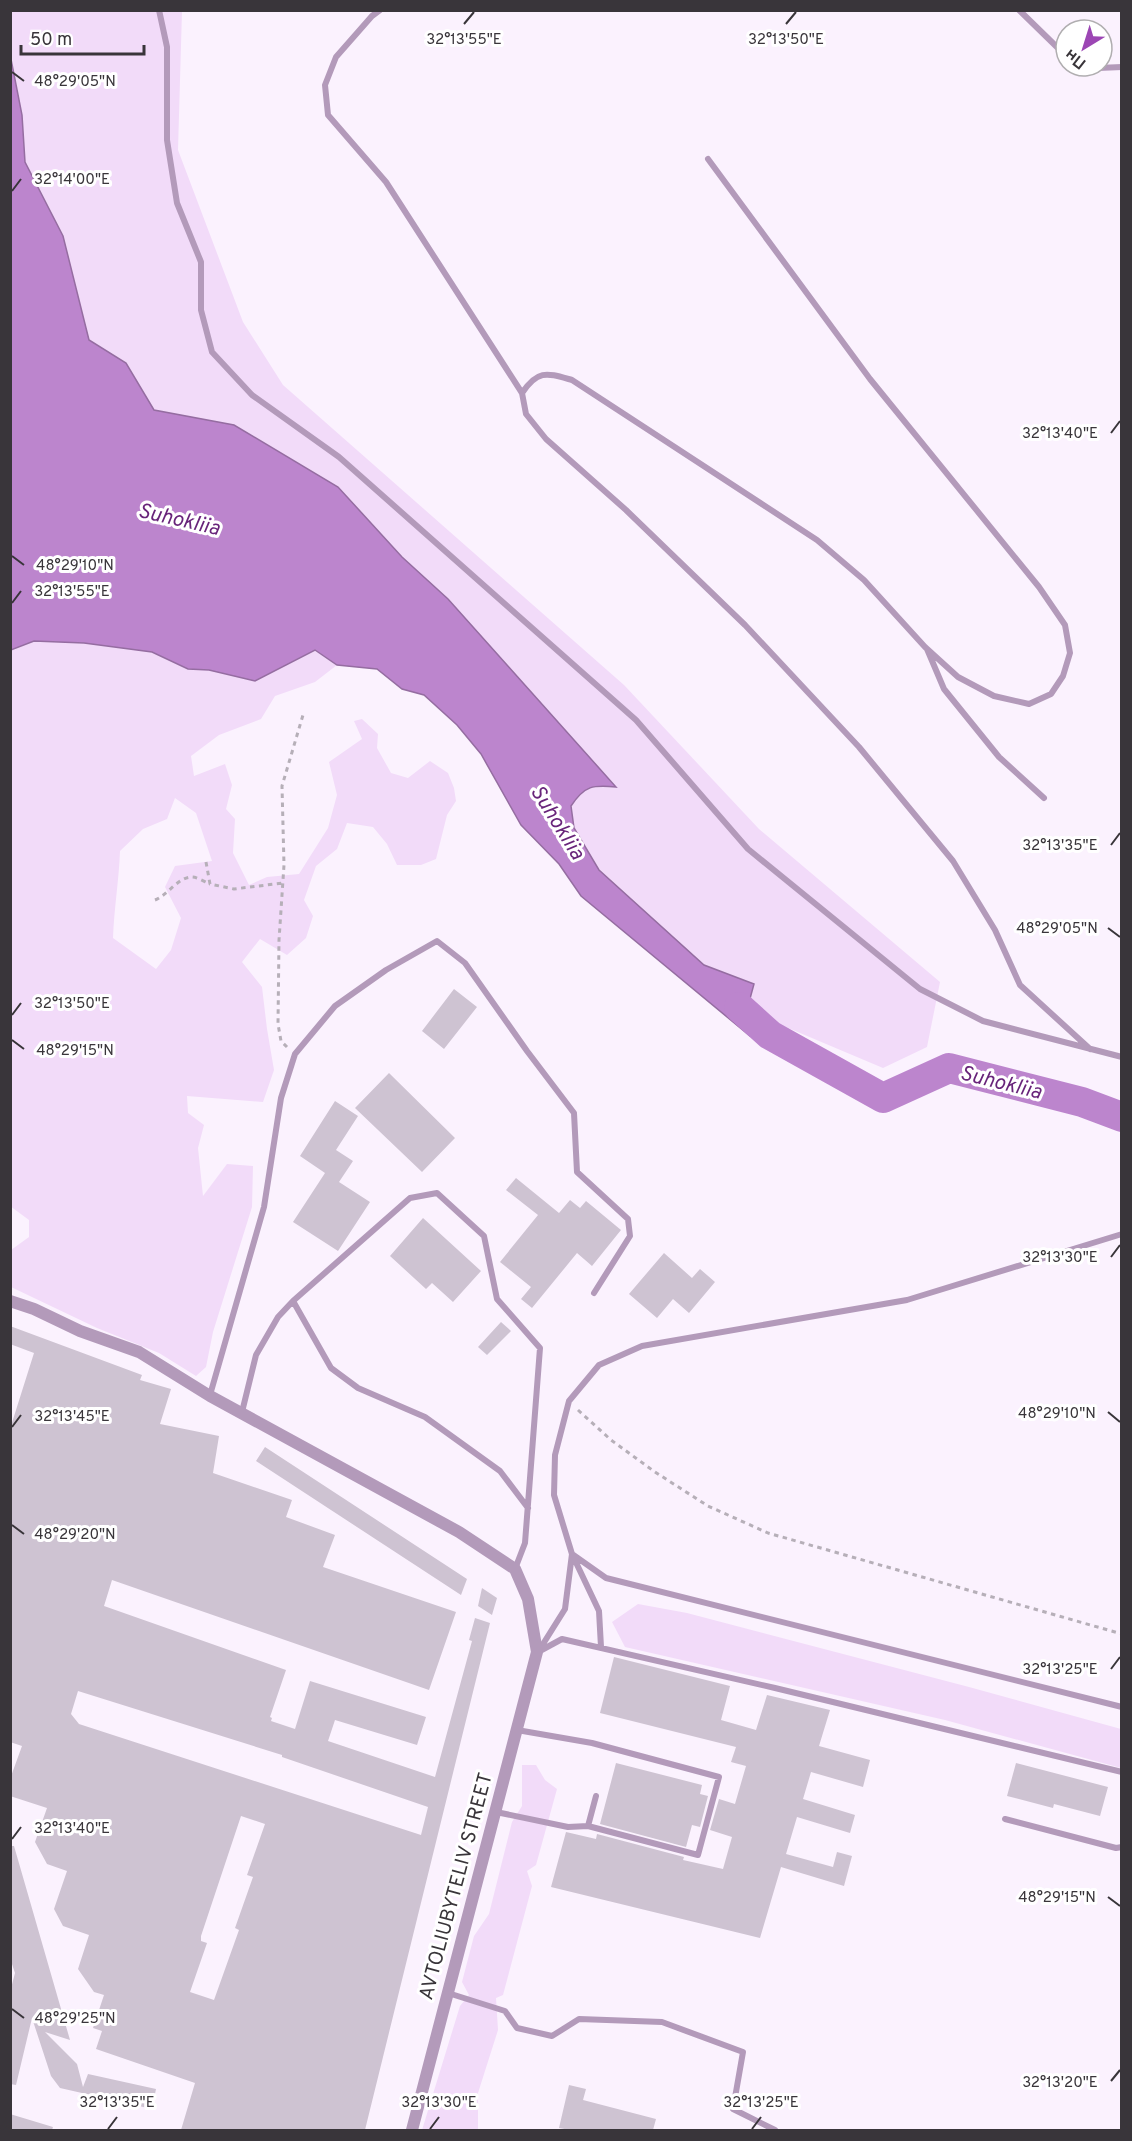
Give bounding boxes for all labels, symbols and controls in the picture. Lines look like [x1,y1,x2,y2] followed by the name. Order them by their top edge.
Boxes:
[21,18,144,56] scale bar
[1054,18,1114,78] north arrow
[30,29,72,52] text: 50 m
[426,31,502,50] text: 32°13'55"E
[748,31,824,50] text: 32°13'50"E
[1061,44,1091,73] text: Пн
[34,73,116,92] text: 48°29'05"N
[34,171,110,190] text: 32°14'00"E
[1022,425,1098,444] text: 32°13'40"E
[135,498,222,543] water label: Suhokliia
[36,557,114,576] text: 48°29'10"N
[34,583,110,602] text: 32°13'55"E
[523,780,590,865] water label: Suhokliia
[1022,837,1098,856] text: 32°13'35"E
[1016,920,1098,939] text: 48°29'05"N
[34,995,110,1014] text: 32°13'50"E
[36,1042,114,1061] text: 48°29'15"N
[957,1060,1044,1107] water label: Suhokliia
[1022,1249,1098,1268] text: 32°13'30"E
[1018,1405,1096,1424] text: 48°29'10"N
[34,1408,110,1427] text: 32°13'45"E
[34,1526,116,1545] text: 48°29'20"N
[1022,1661,1098,1680] text: 32°13'25"E
[414,1770,500,2003] street label: AVTOLIUBYTELIV STREET
[34,1820,110,1839] text: 32°13'40"E
[1018,1889,1096,1908] text: 48°29'15"N
[34,2010,116,2029] text: 48°29'25"N
[1022,2074,1098,2093] text: 32°13'20"E
[79,2094,155,2113] text: 32°13'35"E
[401,2094,477,2113] text: 32°13'30"E
[723,2094,799,2113] text: 32°13'25"E

